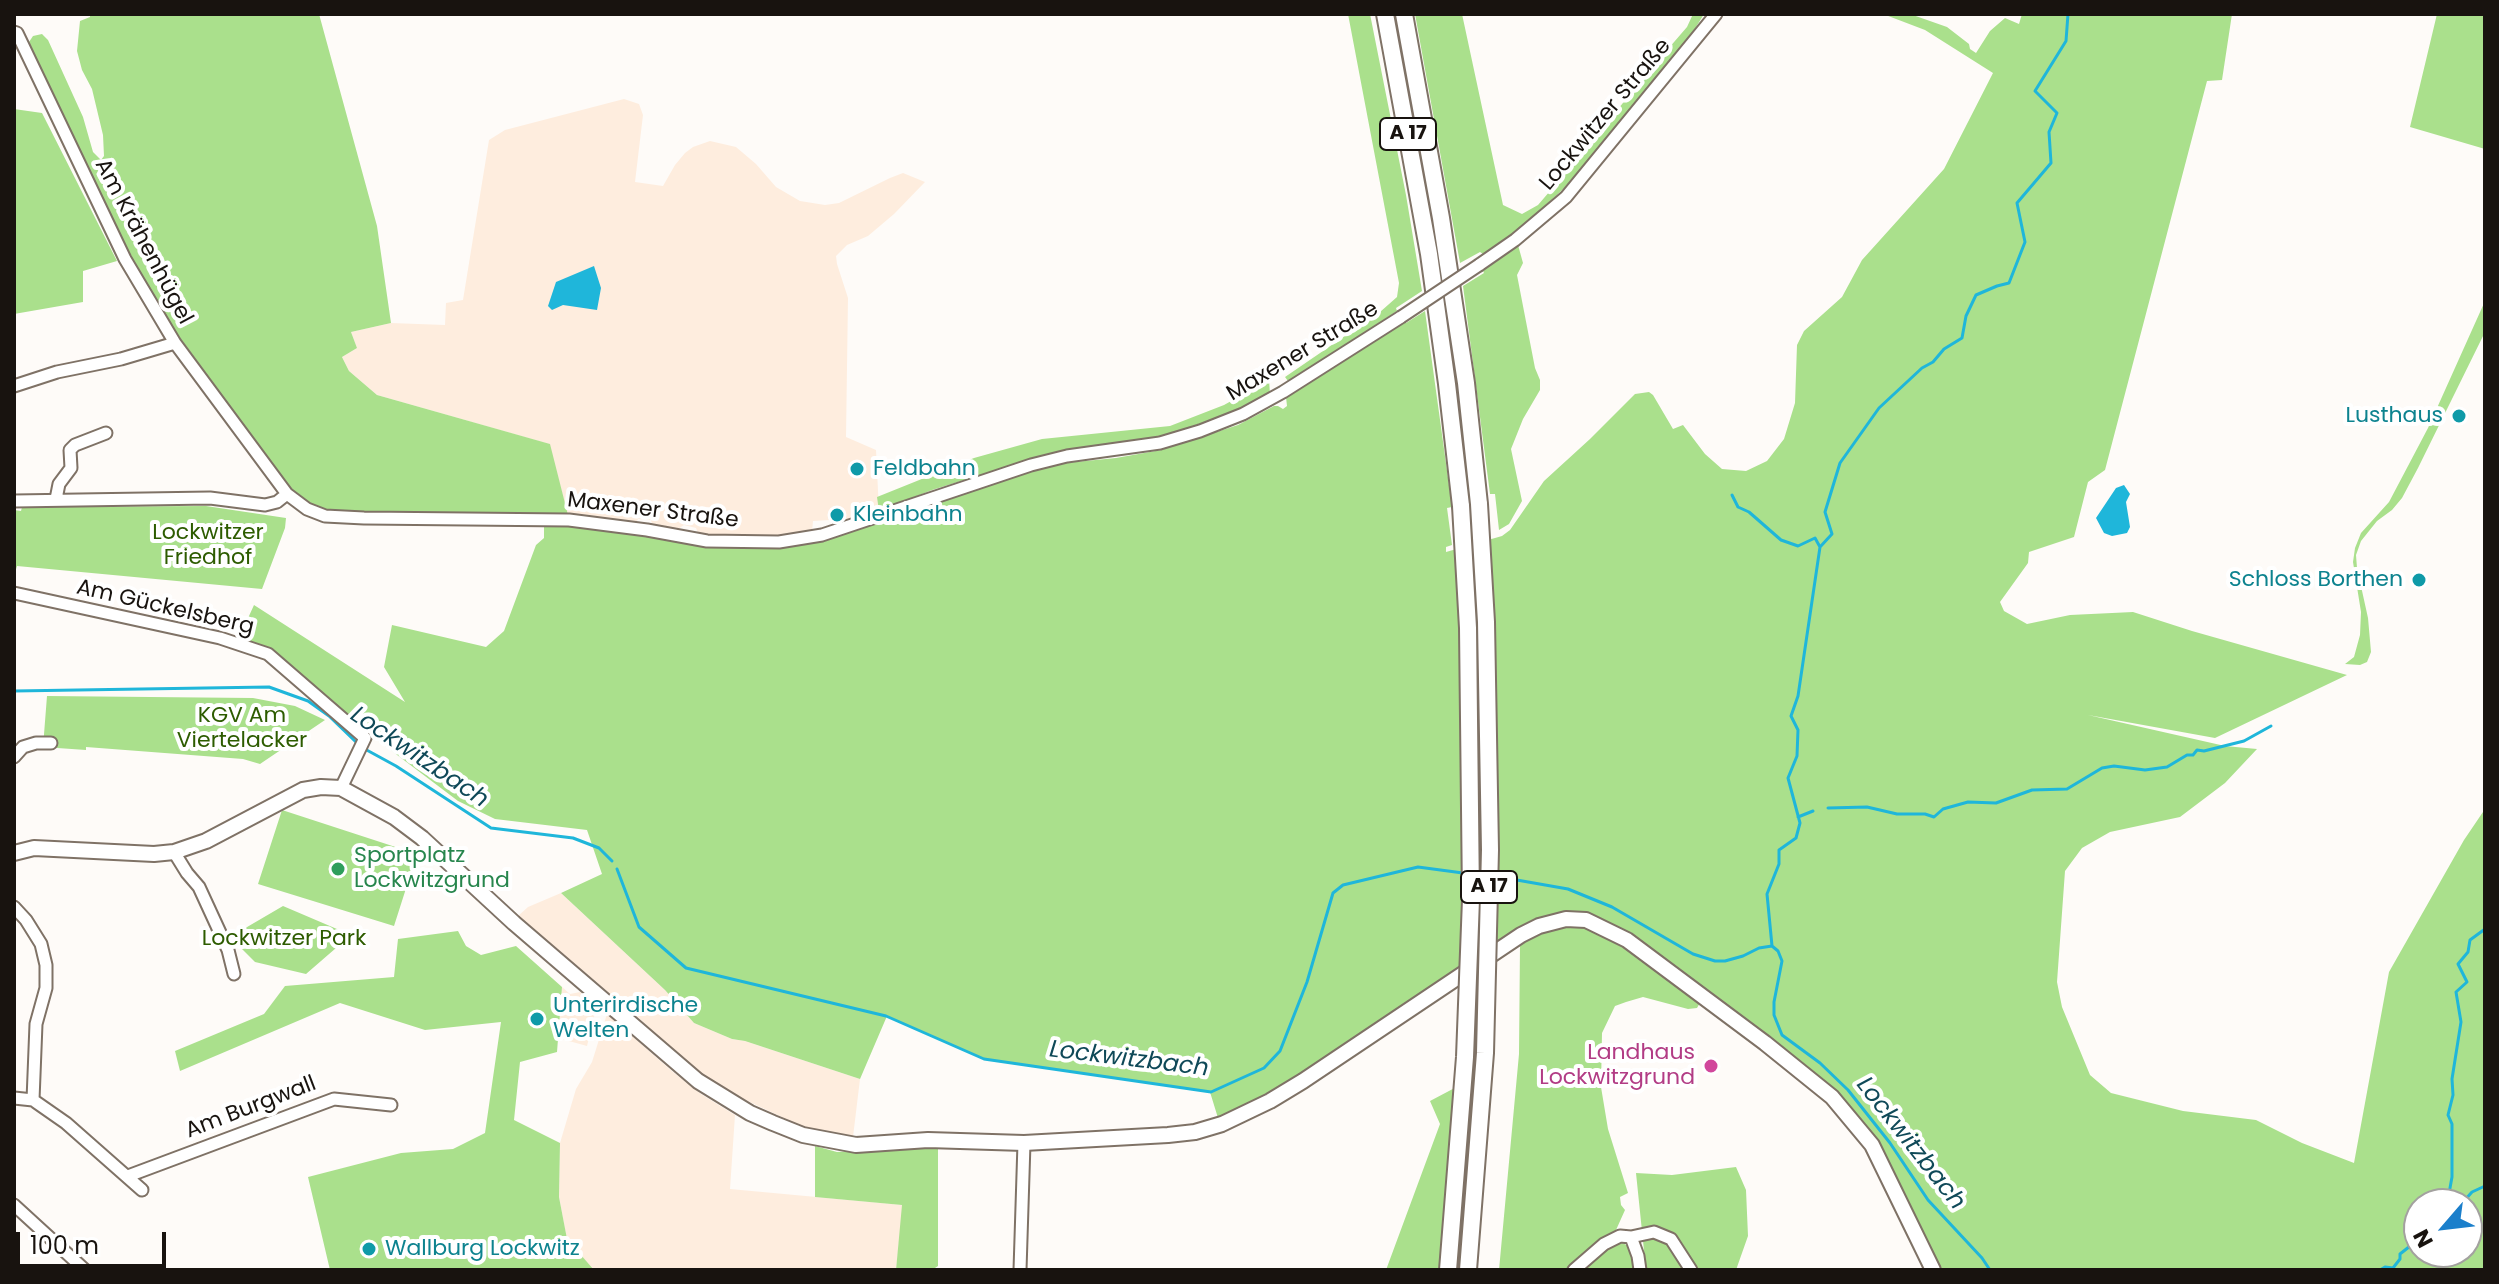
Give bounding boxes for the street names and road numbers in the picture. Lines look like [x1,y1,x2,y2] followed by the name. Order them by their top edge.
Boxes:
[1535,34,1677,196] street label: Lockwitzer Straße
[1380,118,1436,150] road number: A 17
[88,155,198,329] street label: Am Krähenhügel
[1222,296,1384,408] street label: Maxener Straße
[566,487,740,535] street label: Maxener Straße
[74,575,256,641] street label: Am Gückelsberg
[1461,871,1517,903] road number: A 17
[182,1071,320,1145] street label: Am Burgwall

